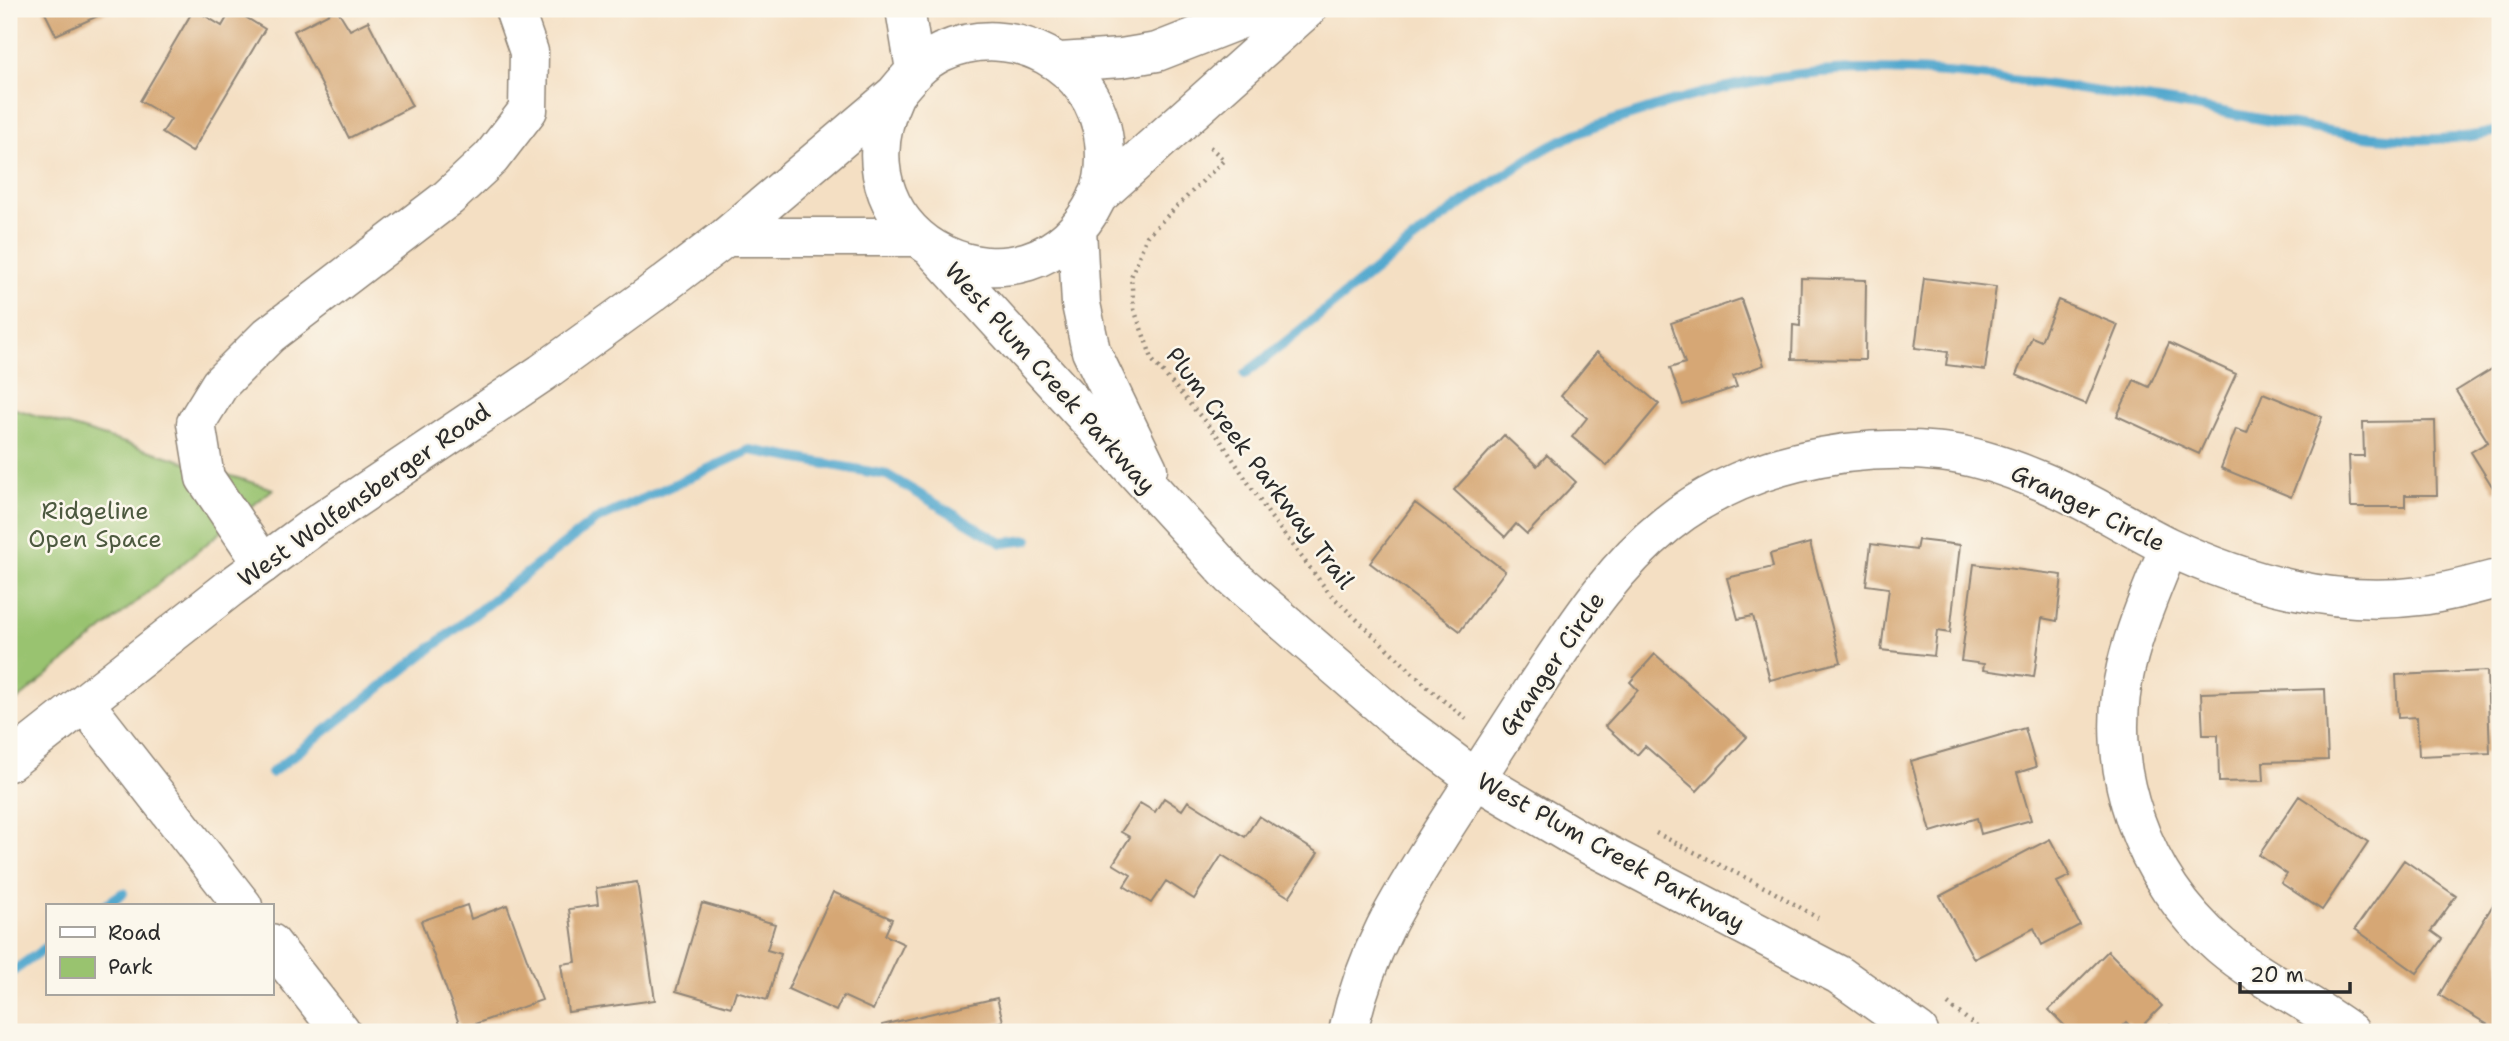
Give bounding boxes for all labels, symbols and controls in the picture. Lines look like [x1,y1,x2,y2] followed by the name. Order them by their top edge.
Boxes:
[937,255,1163,501] street label: West Plum Creek Parkway
[1158,340,1362,596] street label: Plum Creek Parkway Trail
[231,395,497,595] street label: West Wolfensberger Road
[2006,457,2170,559] street label: Granger Circle
[28,495,162,555] park label: Ridgeline Open Space
[1492,586,1612,742] street label: Granger Circle
[1471,765,1751,939] street label: West Plum Creek Parkway
[46,904,273,996] legend
[108,919,161,947] text: Road
[2240,950,2350,994] scale bar
[108,953,153,981] text: Park
[2250,961,2304,989] text: 20 m

